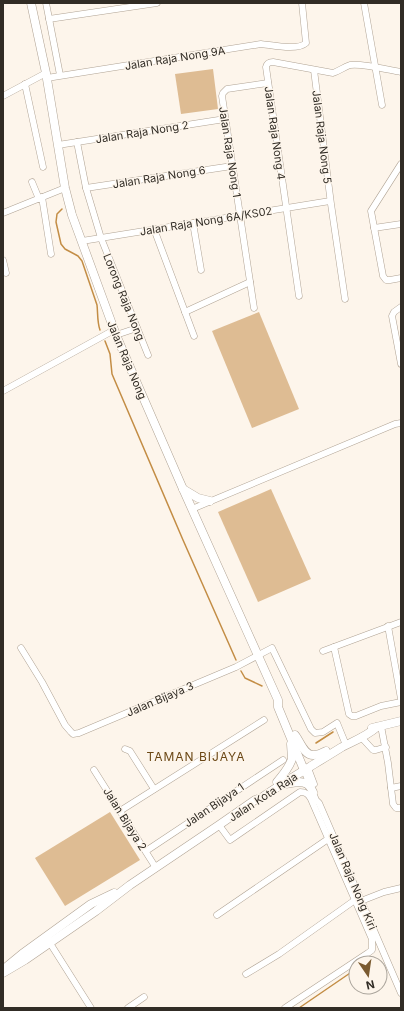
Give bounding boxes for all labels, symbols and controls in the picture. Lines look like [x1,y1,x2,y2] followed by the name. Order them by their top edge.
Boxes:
[124,43,227,73] street label: Jalan Raja Nong 9A
[262,85,288,181] street label: Jalan Raja Nong 4
[309,90,335,185] street label: Jalan Raja Nong 5
[216,106,244,198] street label: Jalan Raja Nong 1
[94,118,190,146] street label: Jalan Raja Nong 2
[111,163,207,191] street label: Jalan Raja Nong 6
[139,204,273,238] street label: Jalan Raja Nong 6A/KS02
[100,251,148,343] street label: Lorong Raja Nong
[104,319,150,401] street label: Jalan Raja Nong
[124,678,196,719] street label: Jalan Bijaya 3
[146,749,246,764] district label: TAMAN BIJAYA
[226,770,300,824] street label: Jalan Kota Raja
[181,780,247,830] street label: Jalan Bijaya 1
[100,785,150,853] street label: Jalan Bijaya 2
[326,830,380,932] street label: Jalan Raja Nong Kiri
[348,955,388,995] north arrow
[365,977,376,993] text: N

